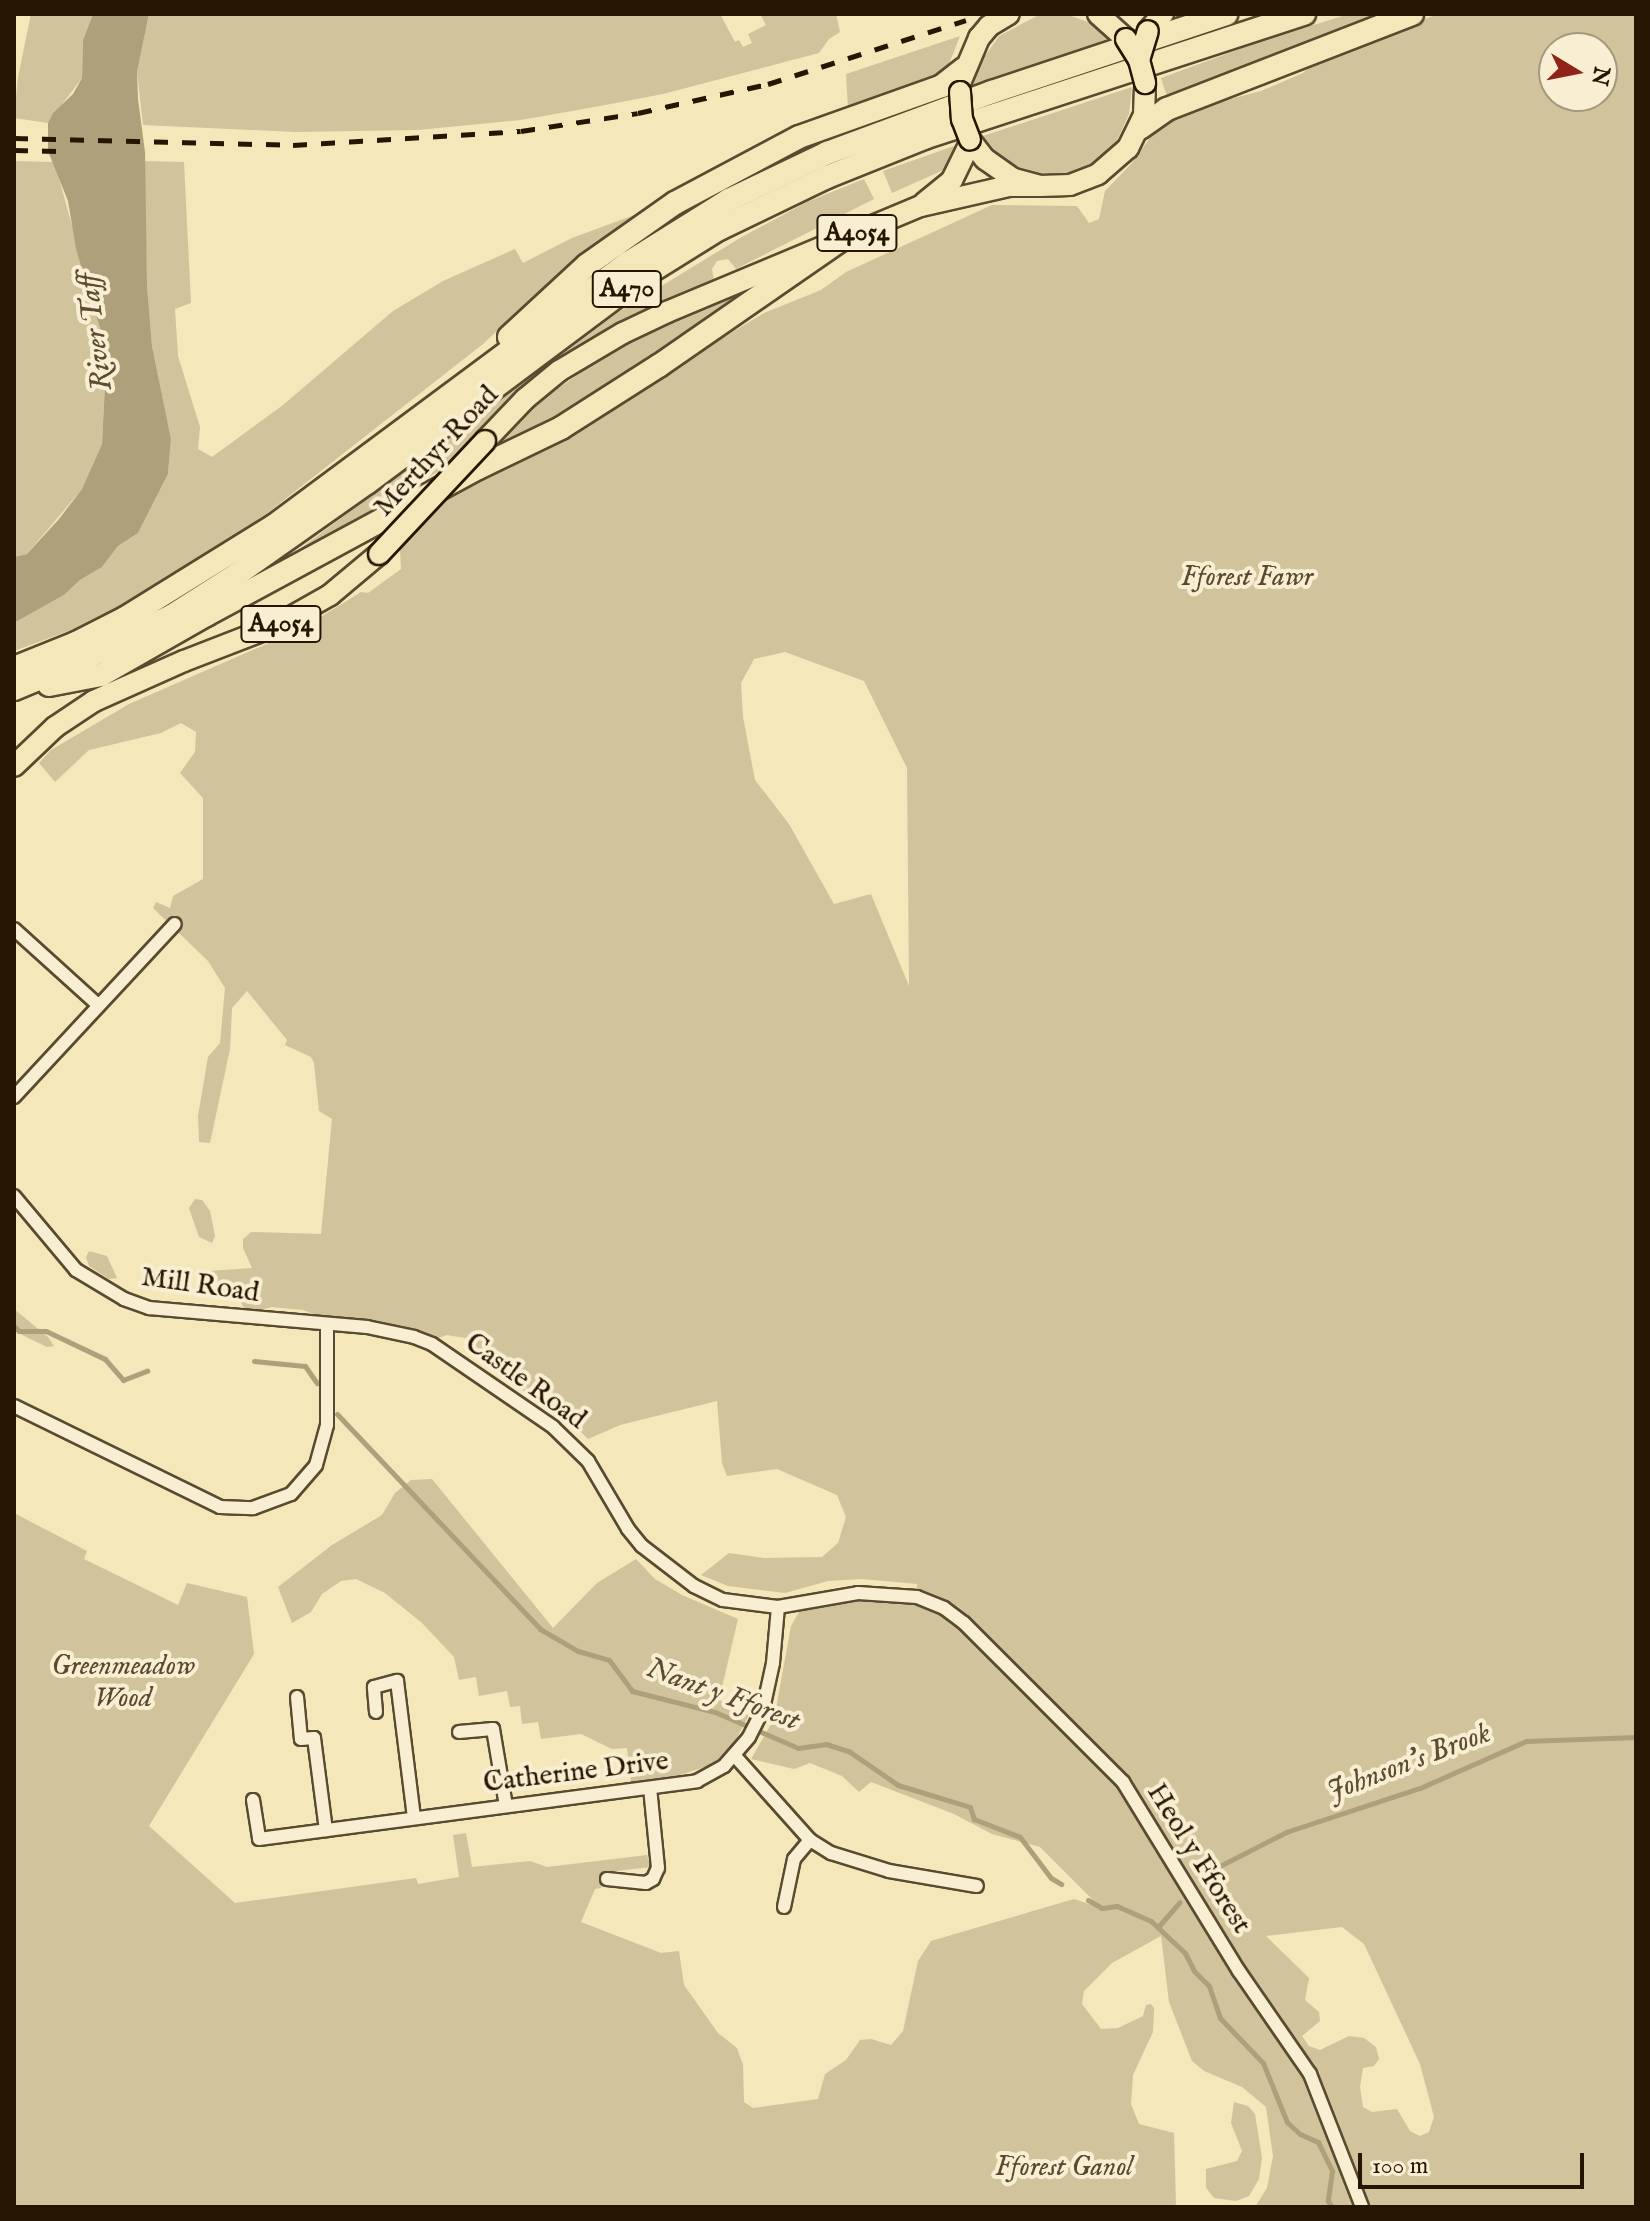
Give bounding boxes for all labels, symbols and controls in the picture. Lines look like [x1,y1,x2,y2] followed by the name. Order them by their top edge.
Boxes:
[1538,32,1618,112] north arrow
[1584,64,1615,88] text: N
[815,211,899,255] road number: A4054
[591,267,663,311] road number: A470
[71,271,121,393] water label: River Taff
[368,380,506,524] street label: Merthyr Road
[1181,561,1313,595] park label: Fforest Fawr
[239,602,323,646] road number: A4054
[139,1261,261,1311] street label: Mill Road
[458,1327,592,1437] street label: Castle Road
[51,1650,195,1716] park label: Greenmeadow Wood
[641,1651,805,1739] water label: Nant y Fforest
[1322,1715,1496,1811] water label: Johnson's Brook
[482,1745,670,1801] street label: Catherine Drive
[1139,1778,1257,1940] street label: Heol y Fforest
[1362,2137,1588,2187] scale bar
[995,2151,1133,2185] park label: Fforest Ganol
[1372,2151,1428,2182] text: 100 m

